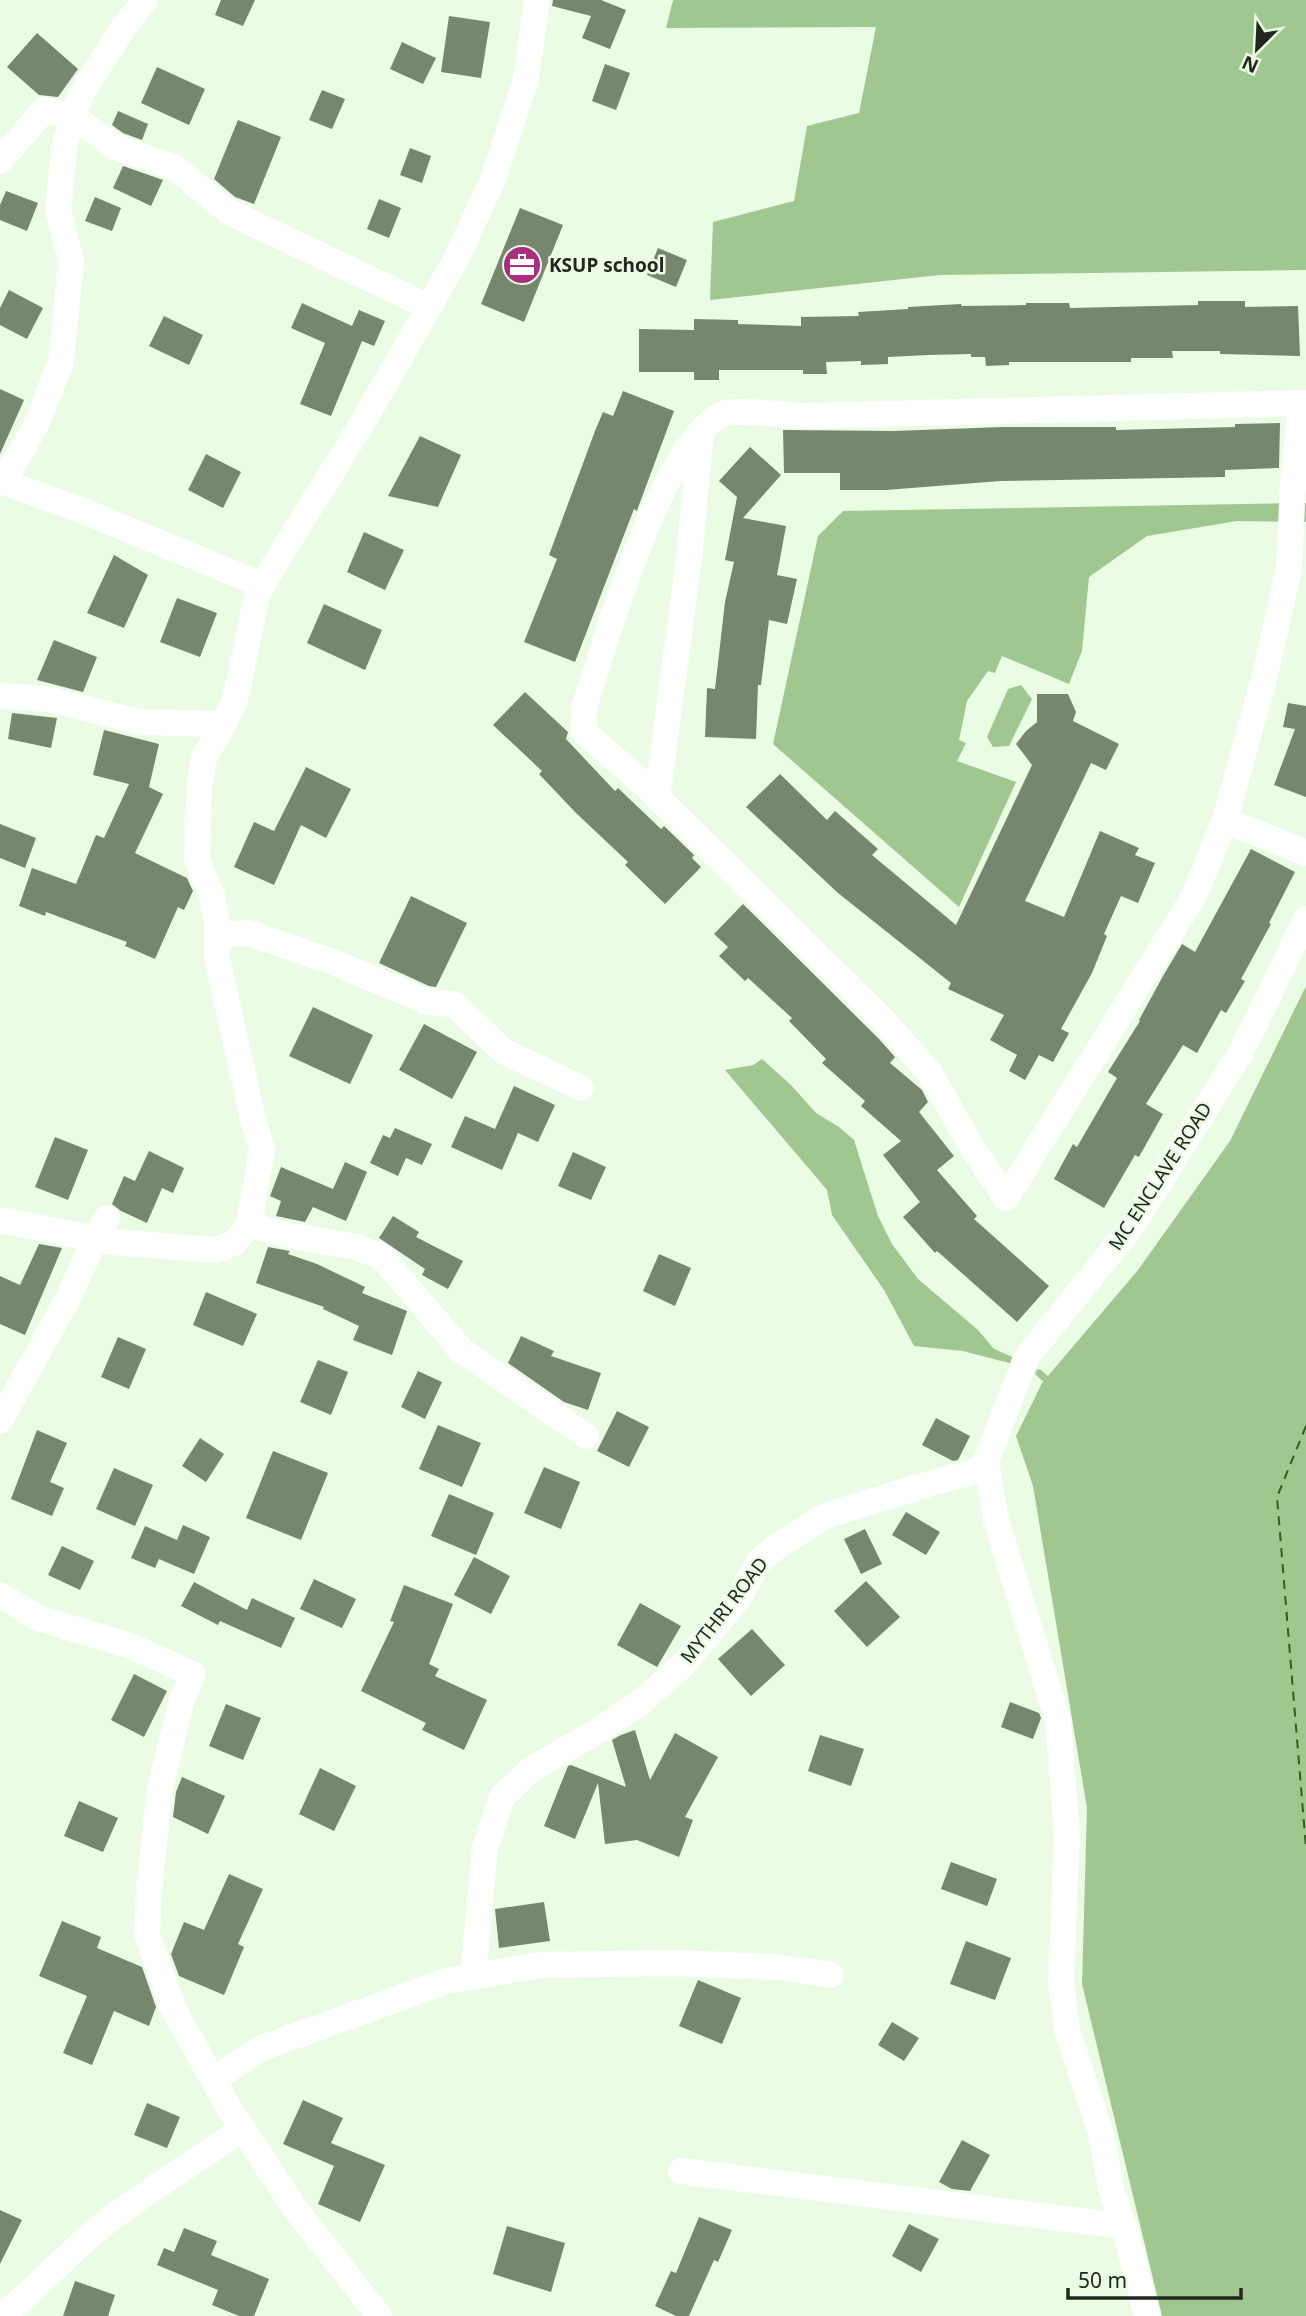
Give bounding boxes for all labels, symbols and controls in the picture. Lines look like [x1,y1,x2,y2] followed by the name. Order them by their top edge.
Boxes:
[1222,14,1292,84] north arrow
[1238,50,1262,80] text: N
[501,244,543,286] office icon: KSUP school
[549,252,664,278] place label: KSUP school
[1102,1097,1218,1255] street label: MC ENCLAVE ROAD
[674,1552,774,1668] street label: MYTHRI ROAD
[1068,2256,1241,2300] scale bar
[1078,2266,1127,2294] text: 50 m

